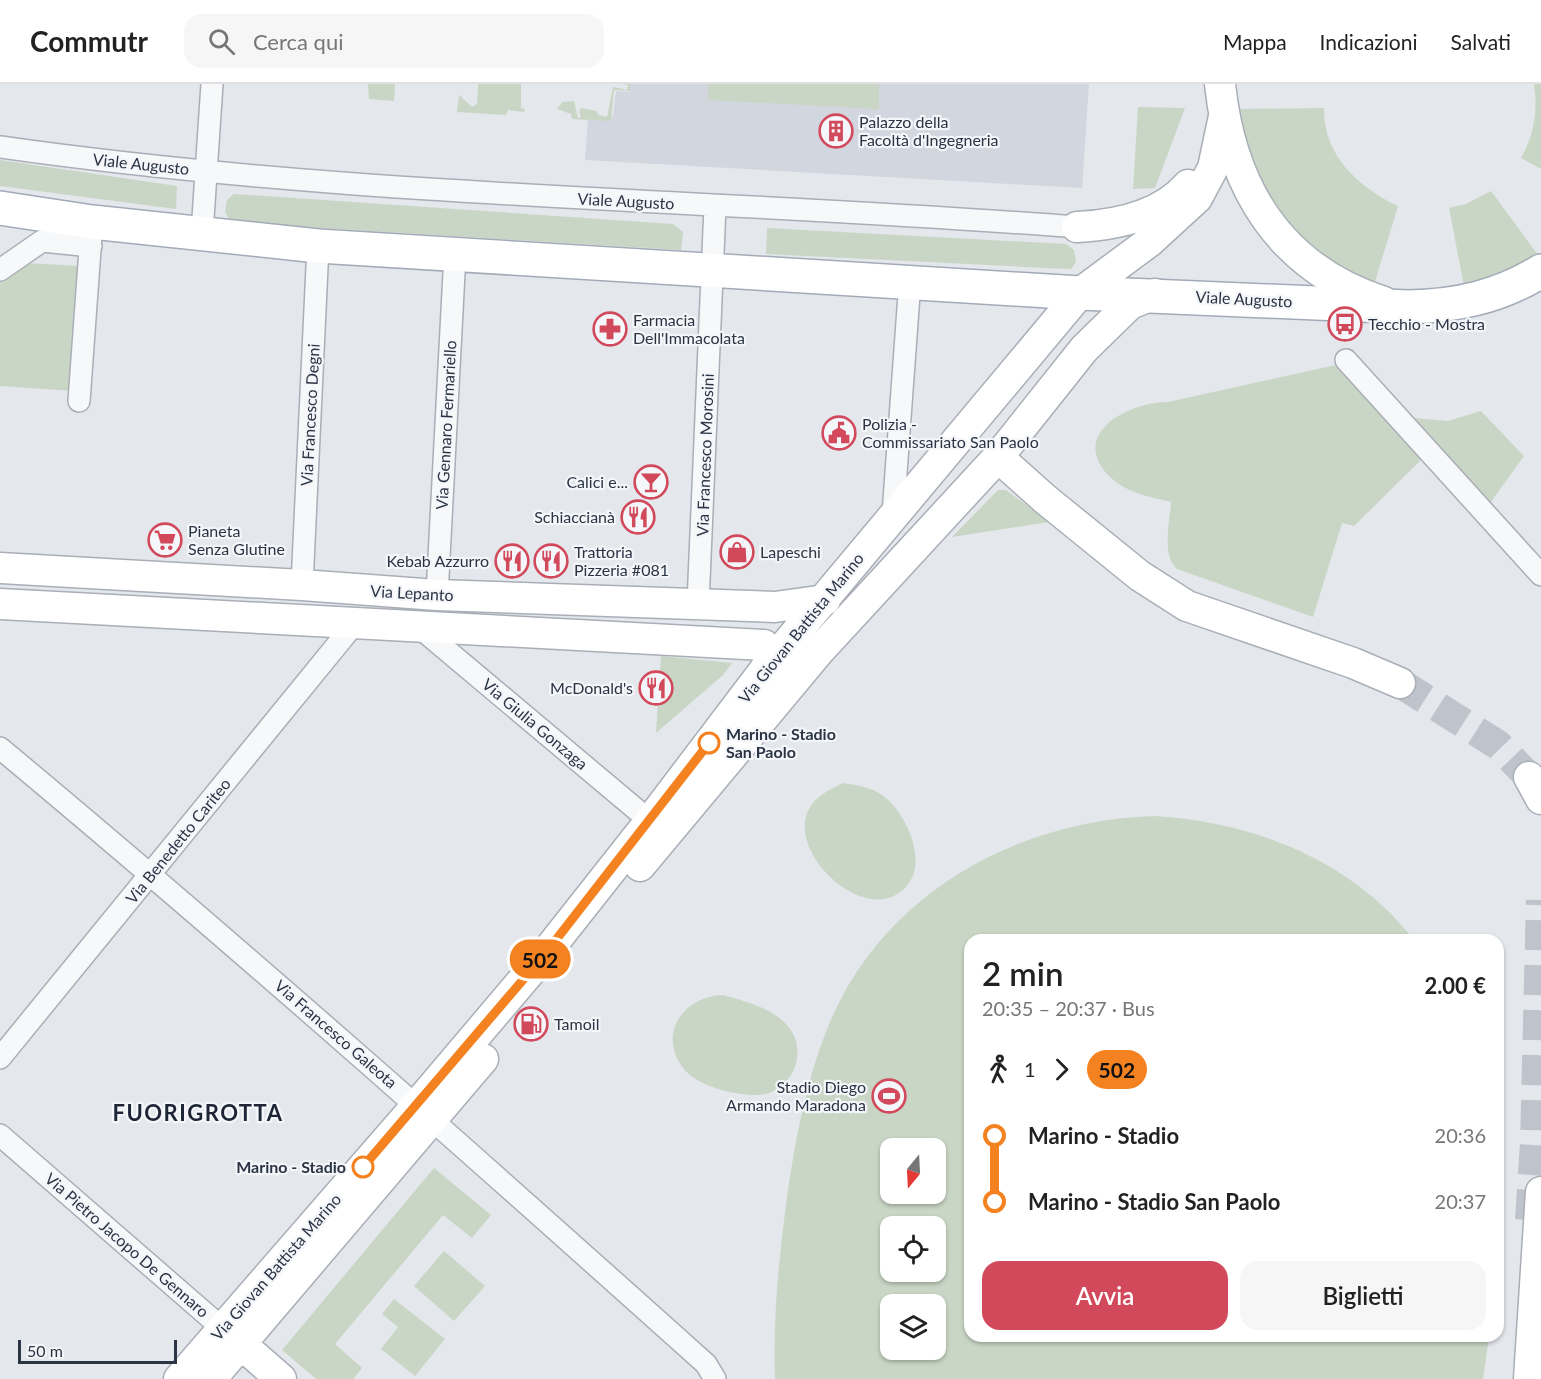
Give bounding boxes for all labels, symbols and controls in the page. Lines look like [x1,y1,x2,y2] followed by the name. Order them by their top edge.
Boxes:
[184,14,604,68] search box
[30,24,148,58] text: Commutr
[205,25,238,58] icon: search
[253,28,343,55] text: Cerca qui
[1223,29,1287,54] text: Mappa
[1320,29,1418,54] text: Indicazioni
[1451,29,1511,54] text: Salvati
[859,112,998,149] place label: Palazzo della Facoltà d'Ingegneria
[818,113,854,149] building icon: Palazzo della Facoltà d'Ingegneria
[92,149,190,178] street label: Viale Augusto
[577,188,675,213] street label: Viale Augusto
[1195,286,1293,311] street label: Viale Augusto
[1327,306,1363,342] bus stop icon: Tecchio - Mostra
[633,310,745,347] place label: Farmacia Dell'Immacolata
[592,311,628,347] pharmacy icon: Farmacia Dell'Immacolata
[1368,314,1485,333] place label: Tecchio - Mostra
[432,340,459,510] street label: Via Gennaro Fermariello
[296,343,323,487] street label: Via Francesco Degni
[692,373,717,537] street label: Via Francesco Morosini
[862,414,1039,451] place label: Polizia - Commissariato San Paolo
[821,415,857,451] public building icon: Polizia - Commissariato San Paolo
[633,464,669,500] bar icon: Calici e...
[566,472,628,491] place label: Calici e...
[620,499,656,535] restaurant icon: Schiaccianà
[534,507,615,526] place label: Schiaccianà
[188,521,285,558] place label: Pianeta Senza Glutine
[147,522,183,558] supermarket icon: Pianeta Senza Glutine
[719,534,755,570] shop icon: Lapeschi
[574,542,669,579] place label: Trattoria Pizzeria #081
[760,542,821,561] place label: Lapeschi
[494,543,530,579] restaurant icon: Kebab Azzurro
[533,543,569,579] restaurant icon: Trattoria Pizzeria #081
[734,549,867,707] street label: Via Giovan Battista Marino
[387,551,489,570] place label: Kebab Azzurro
[370,581,454,604] street label: Via Lepanto
[638,670,674,706] restaurant icon: McDonald's
[479,674,592,773] street label: Via Giulia Gonzaga
[550,678,633,697] place label: McDonald's
[726,724,836,761] place label: Marino - Stadio San Paolo
[698,732,720,754] marker: Marino - Stadio San Paolo
[121,774,234,907] street label: Via Benedetto Cariteo
[506,940,574,978] line badge: 502
[522,947,558,972] text: 502
[982,953,1063,993] text: 2 min
[1424,972,1486,999] text: 2.00 €
[271,975,401,1092] street label: Via Francesco Galeota
[982,996,1155,1020] text: 20:35 – 20:37 · Bus
[513,1006,549,1042] fuel station icon: Tamoil
[554,1014,599,1033] place label: Tamoil
[982,1053,1015,1086] icon: walk
[1045,1053,1078,1086] icon: forward
[1024,1057,1036,1081] text: 1
[1099,1057,1135,1082] text: 502
[726,1077,866,1114] place label: Stadio Diego Armando Maradona
[871,1078,907,1114] sports icon: Stadio Diego Armando Maradona
[113,1099,284,1126] district label: FUORIGROTTA
[1028,1122,1179,1149] text: Marino - Stadio
[1435,1123,1486,1147] text: 20:36
[880,1138,946,1204] north arrow
[880,1138,946,1360] map controls
[352,1156,374,1178] marker: Marino - Stadio
[236,1157,346,1176] place label: Marino - Stadio
[42,1168,213,1321] street label: Via Pietro Jacopo De Gennaro
[1028,1188,1280,1215] text: Marino - Stadio San Paolo
[1435,1189,1486,1213] text: 20:37
[207,1190,344,1344] street label: Via Giovan Battista Marino
[880,1216,946,1282] button: locate
[982,1261,1228,1330] button: Avvia
[1240,1261,1486,1330] button: Biglietti
[880,1294,946,1360] button: layers
[18,1337,177,1364] scale bar
[27,1341,63,1360] text: 50 m

